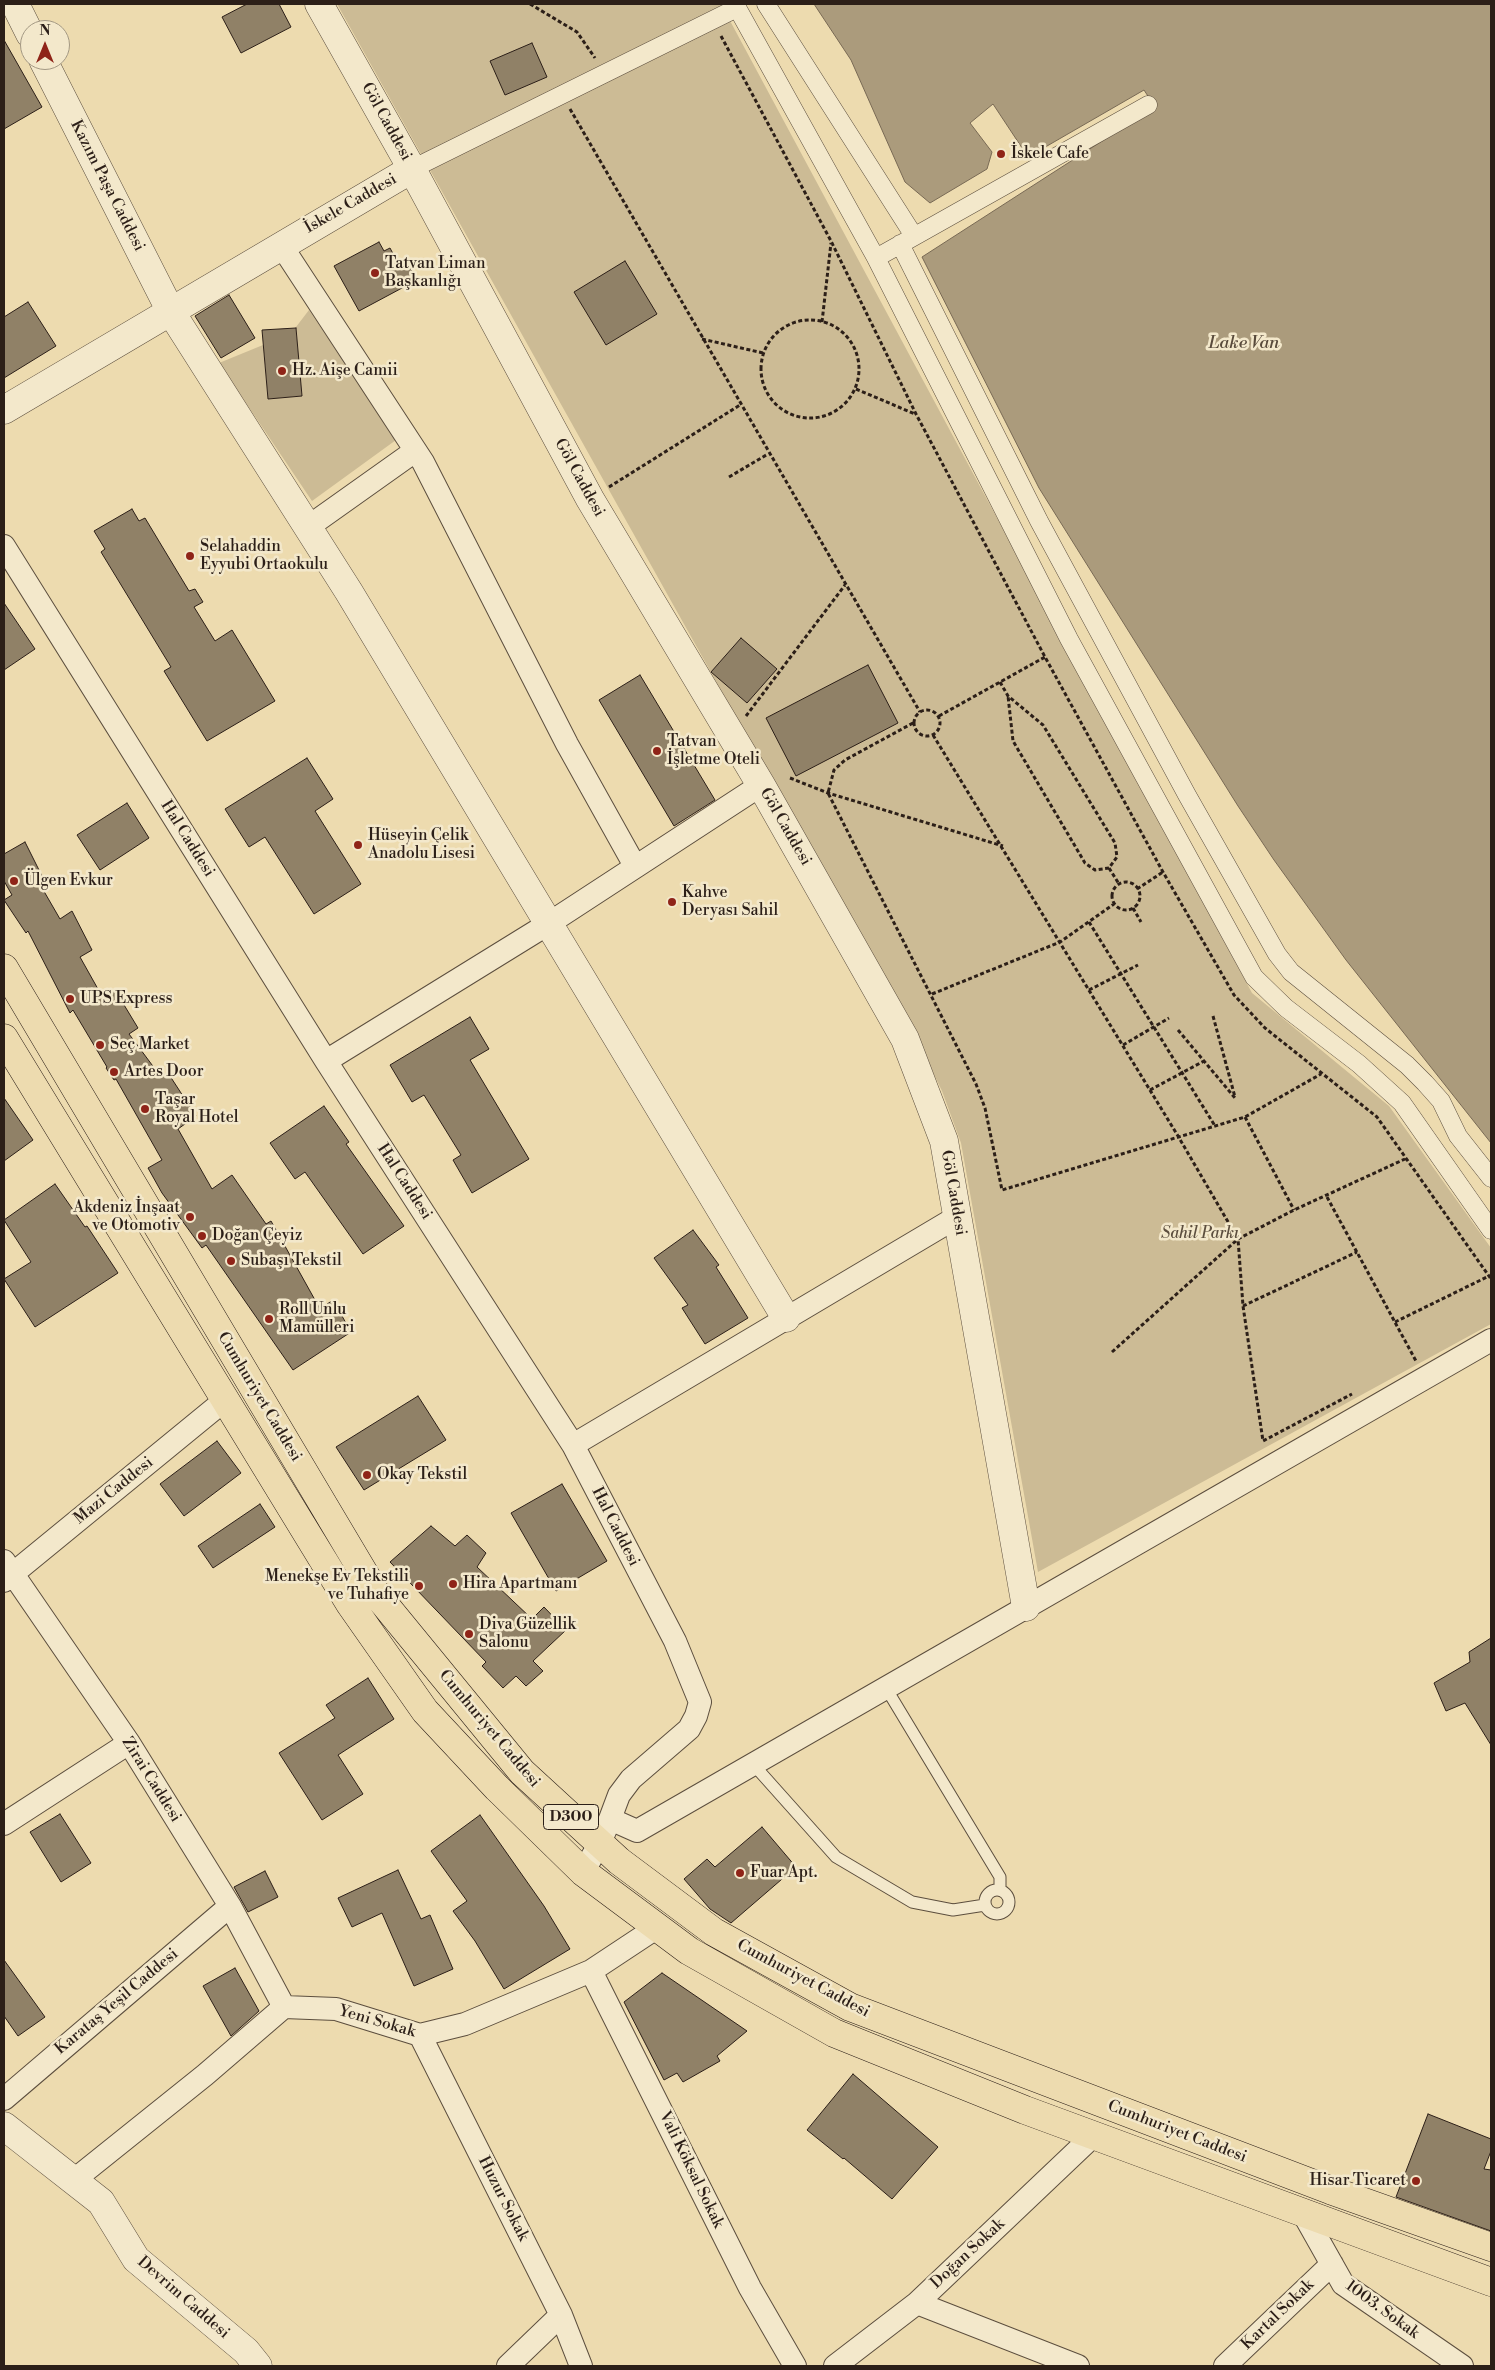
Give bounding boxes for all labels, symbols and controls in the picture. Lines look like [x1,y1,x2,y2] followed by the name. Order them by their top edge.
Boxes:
[20,20,70,70] north arrow
[39,22,51,40] text: N
[357,80,415,164] street label: Göl Caddesi
[66,117,148,255] street label: Kazım Paşa Caddesi
[1011,144,1089,164] place label: İskele Cafe
[995,148,1007,160] marker: İskele Cafe
[302,170,400,238] street label: İskele Caddesi
[385,254,485,292] place label: Tatvan Liman Başkanlığı
[369,267,381,279] marker: Tatvan Liman Başkanlığı
[1209,333,1279,355] water label: Lake Van
[292,361,398,381] place label: Hz. Aişe Camii
[276,365,288,377] marker: Hz. Aişe Camii
[550,436,608,520] street label: Göl Caddesi
[200,537,328,575] place label: Selahaddin Eyyubi Ortaokulu
[184,550,196,562] marker: Selahaddin Eyyubi Ortaokulu
[667,732,760,770] place label: Tatvan İşletme Oteli
[651,745,663,757] marker: Tatvan İşletme Oteli
[755,785,815,869] street label: Göl Caddesi
[156,797,218,881] street label: Hal Caddesi
[368,826,475,864] place label: Hüseyin Çelik Anadolu Lisesi
[352,839,364,851] marker: Hüseyin Çelik Anadolu Lisesi
[24,871,113,891] place label: Ülgen Evkur
[8,875,20,887] marker: Ülgen Evkur
[682,883,778,921] place label: Kahve Deryası Sahil
[666,896,678,908] marker: Kahve Deryası Sahil
[80,989,172,1009] place label: UPS Express
[64,993,76,1005] marker: UPS Express
[110,1035,190,1055] place label: Seç Market
[94,1039,106,1051] marker: Seç Market
[124,1062,204,1082] place label: Artes Door
[108,1066,120,1078] marker: Artes Door
[155,1090,238,1128] place label: Taşar Royal Hotel
[139,1103,151,1115] marker: Taşar Royal Hotel
[372,1140,436,1224] street label: Hal Caddesi
[936,1149,970,1237] street label: Göl Caddesi
[73,1198,180,1236] place label: Akdeniz İnşaat ve Otomotiv
[184,1211,196,1223] marker: Akdeniz İnşaat ve Otomotiv
[1161,1224,1239,1244] park label: Sahil Parkı
[212,1226,302,1246] place label: Doğan Çeyiz
[196,1230,208,1242] marker: Doğan Çeyiz
[241,1251,342,1271] place label: Subaşı Tekstil
[225,1255,237,1267] marker: Subaşı Tekstil
[279,1300,354,1338] place label: Roll Unlu Mamülleri
[263,1313,275,1325] marker: Roll Unlu Mamülleri
[213,1329,305,1465] street label: Cumhuriyet Caddesi
[71,1453,157,1529] street label: Mazi Caddesi
[377,1465,467,1485] place label: Okay Tekstil
[361,1469,373,1481] marker: Okay Tekstil
[587,1484,643,1570] street label: Hal Caddesi
[265,1567,409,1605] place label: Menekşe Ev Tekstili ve Tuhafiye
[463,1574,578,1594] place label: Hira Apartmanı
[447,1578,459,1590] marker: Hira Apartmanı
[413,1580,425,1592] marker: Menekşe Ev Tekstili ve Tuhafiye
[479,1615,576,1653] place label: Diva Güzellik Salonu
[463,1628,475,1640] marker: Diva Güzellik Salonu
[434,1666,544,1792] street label: Cumhuriyet Caddesi
[117,1734,185,1826] street label: Zirai Caddesi
[544,1804,598,1830] road number: D300
[750,1863,817,1883] place label: Fuar Apt.
[734,1867,746,1879] marker: Fuar Apt.
[733,1936,873,2022] street label: Cumhuriyet Caddesi
[51,1945,183,2059] street label: Karataş Yeşil Caddesi
[336,2002,418,2042] street label: Yeni Sokak
[1105,2097,1249,2167] street label: Cumhuriyet Caddesi
[654,2108,728,2232] street label: Vali Köksal Sokak
[473,2153,533,2245] street label: Huzur Sokak
[1309,2171,1406,2191] place label: Hisar Ticaret
[1410,2175,1422,2187] marker: Hisar Ticaret
[927,2215,1009,2293] street label: Doğan Sokak
[133,2253,233,2343] street label: Devrim Caddesi
[1238,2276,1318,2354] street label: Kartal Sokak
[1341,2277,1423,2343] street label: 1003. Sokak

